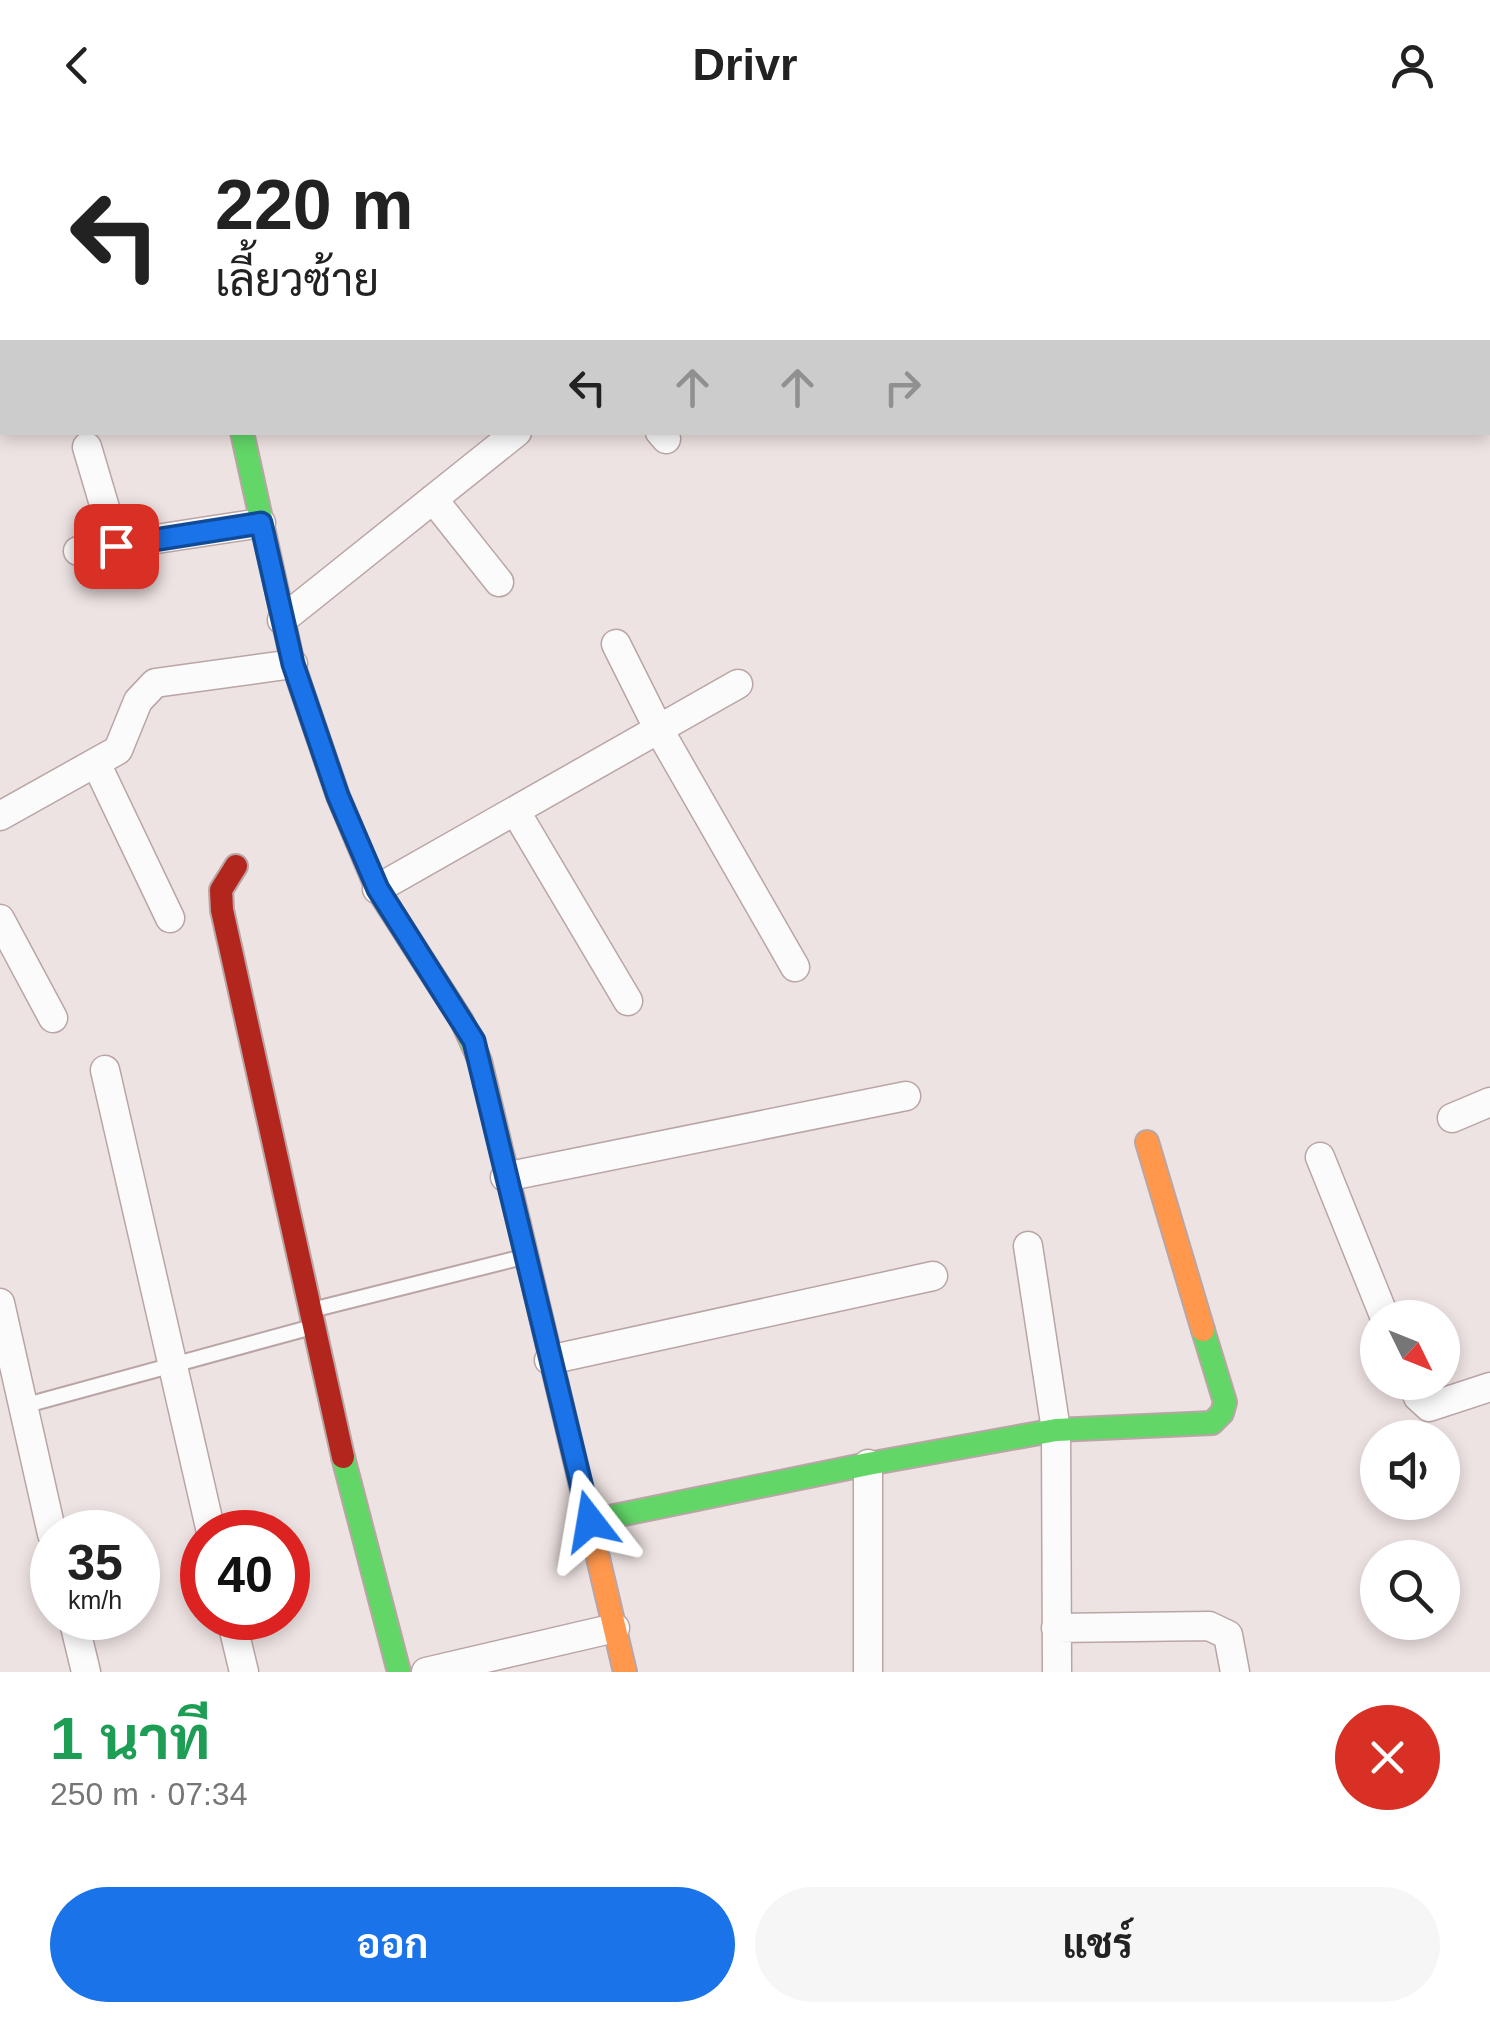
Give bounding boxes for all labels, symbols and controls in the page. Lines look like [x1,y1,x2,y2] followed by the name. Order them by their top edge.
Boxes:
[50,38,105,93] icon: back
[1385,38,1440,93] icon: person
[692,39,798,90] text: Drivr
[215,166,413,244] text: 220 m
[50,170,180,300] icon: left
[215,255,379,306] text: เลี้ยวซ้าย
[560,360,615,415] icon: left
[665,360,720,415] icon: ahead
[770,360,825,415] icon: ahead
[875,360,930,415] icon: right
[74,504,159,589] pin
[89,519,144,574] icon: arrive
[1360,1300,1460,1400] north arrow
[1360,1300,1460,1640] map controls
[1360,1420,1460,1520] button: sound
[538,1469,642,1573] position arrow
[180,1510,310,1640] speed limit sign: 40
[67,1535,123,1591] text: 35
[1360,1540,1460,1640] button: search
[68,1586,122,1614] text: km/h
[50,1705,210,1772] text: 1 นาที
[1335,1705,1440,1810] button: close
[50,1776,247,1812] text: 250 m · 07:34
[50,1887,735,2002] button: ออก
[755,1887,1440,2002] button: แชร์

